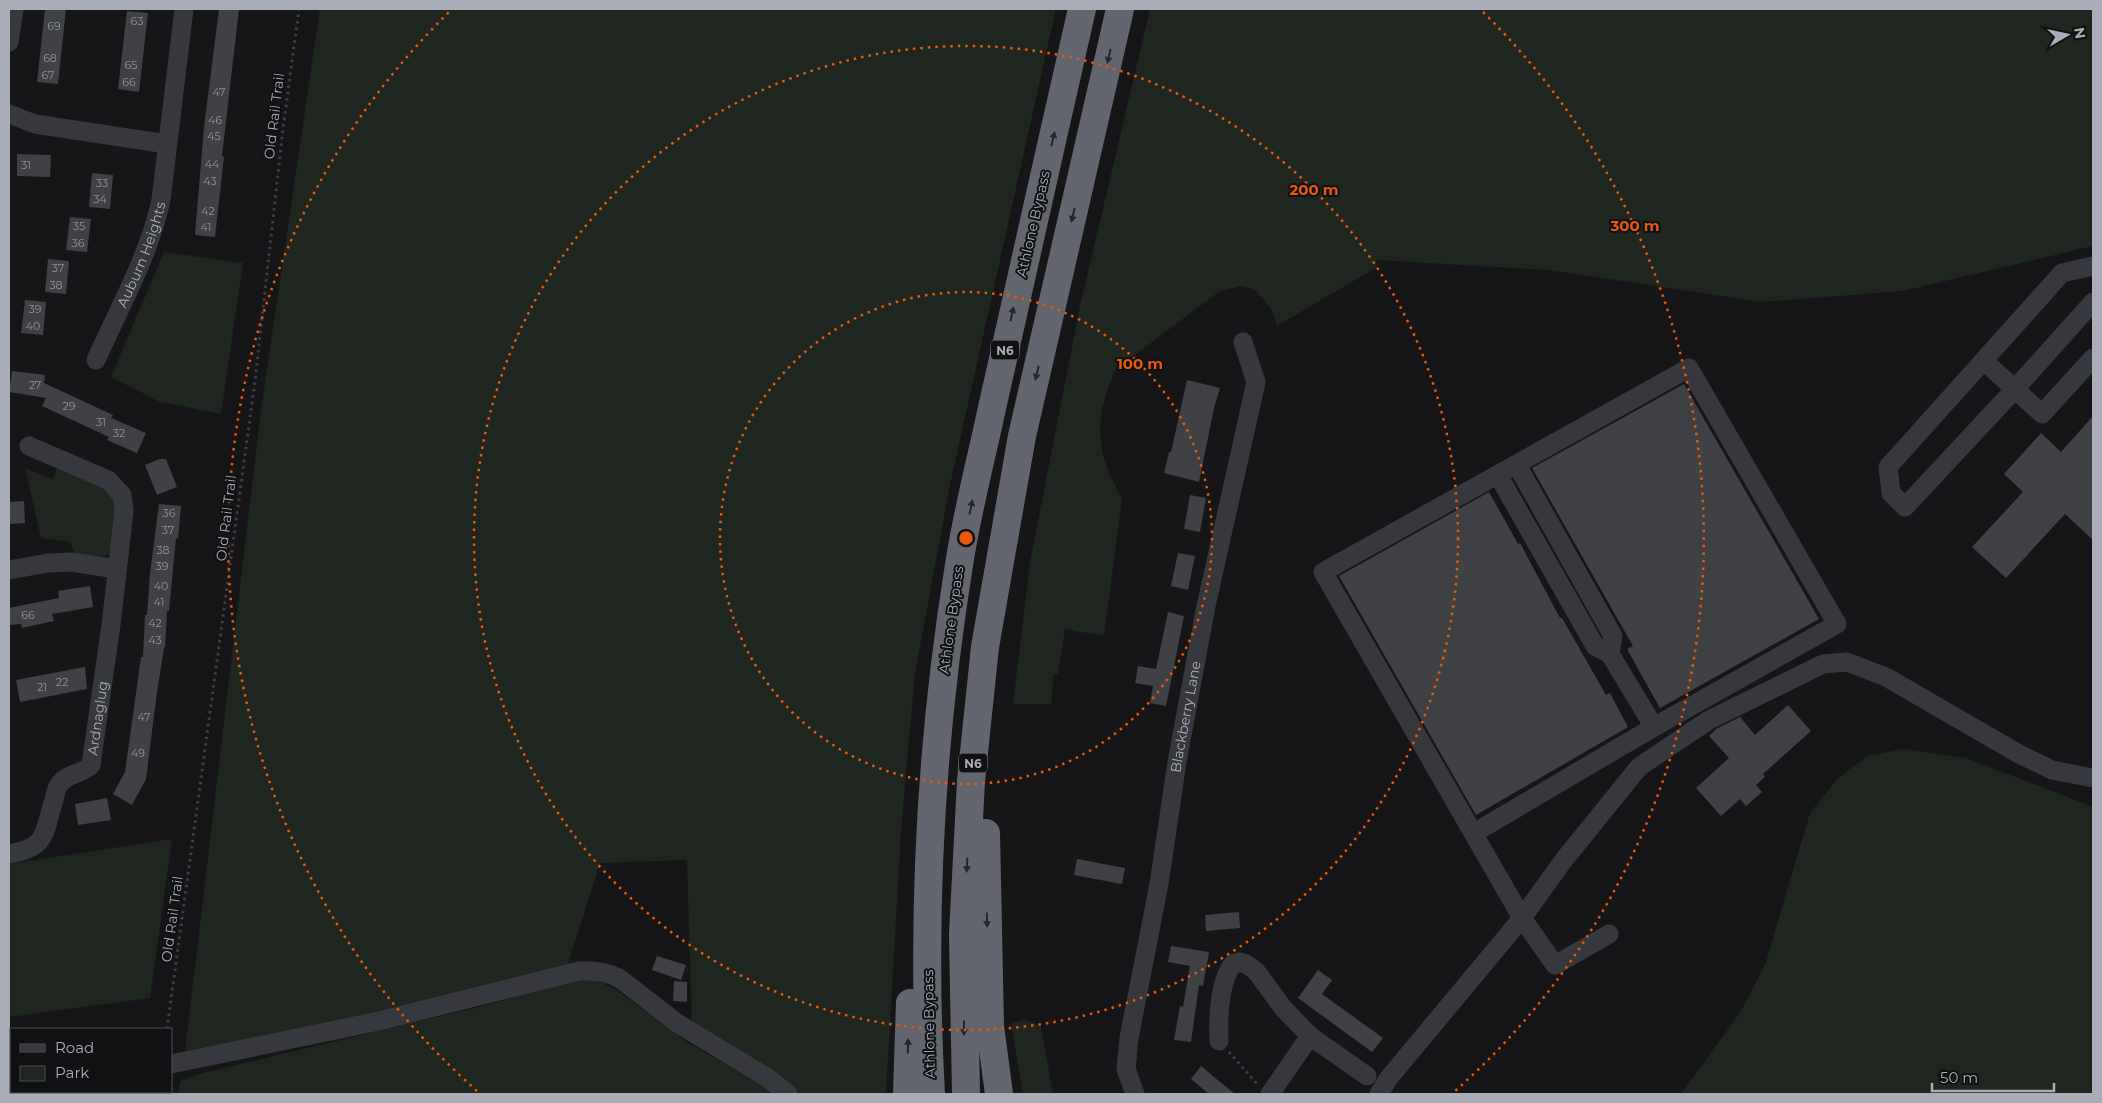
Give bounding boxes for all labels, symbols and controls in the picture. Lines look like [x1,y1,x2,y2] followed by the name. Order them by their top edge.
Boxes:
[2042,10,2092,60] north arrow
[131,14,143,28] house number: 63
[47,19,61,33] house number: 69
[2070,26,2090,40] text: N
[1105,49,1113,64] one-way arrow
[43,51,57,65] house number: 68
[125,58,137,72] house number: 65
[41,68,55,82] house number: 67
[260,72,288,160] street label: Old Rail Trail
[122,75,136,89] house number: 66
[212,85,226,99] house number: 47
[208,113,222,127] house number: 46
[207,129,221,143] house number: 45
[1049,131,1057,146] one-way arrow
[205,157,220,171] house number: 44
[21,158,31,172] house number: 31
[1012,169,1054,279] street label: Athlone Bypass
[203,174,217,188] house number: 43
[96,176,108,190] house number: 33
[1289,180,1339,199] text: 200 m
[93,192,107,206] house number: 34
[113,200,169,310] street label: Auburn Heights
[201,204,215,218] house number: 42
[1069,207,1077,222] one-way arrow
[1609,216,1660,235] text: 300 m
[73,219,85,233] house number: 35
[201,220,211,234] house number: 41
[72,236,85,250] house number: 36
[52,261,64,275] house number: 37
[49,278,63,292] house number: 38
[29,302,42,316] house number: 39
[1008,307,1016,322] one-way arrow
[26,319,40,333] house number: 40
[991,340,1019,360] road number: N6
[1117,354,1163,373] text: 100 m
[1033,366,1041,381] one-way arrow
[29,378,41,392] house number: 27
[63,399,76,413] house number: 29
[96,415,106,429] house number: 31
[113,426,125,440] house number: 32
[212,474,240,562] street label: Old Rail Trail
[967,500,975,515] one-way arrow
[163,506,176,520] house number: 36
[162,523,174,537] house number: 37
[957,529,975,547] centre of rings
[156,543,170,557] house number: 38
[156,559,169,573] house number: 39
[935,565,968,675] street label: Athlone Bypass
[154,579,168,593] house number: 40
[154,595,164,609] house number: 41
[21,608,35,622] house number: 66
[148,616,162,630] house number: 42
[148,633,162,647] house number: 43
[1167,659,1205,774] street label: Blackberry Lane
[56,675,68,689] house number: 22
[37,680,47,694] house number: 21
[83,680,112,757] street label: Ardnaglug
[137,710,151,724] house number: 47
[131,746,145,760] house number: 49
[959,754,987,772] road number: N6
[962,857,970,873] one-way arrow
[157,875,187,963] street label: Old Rail Trail
[983,912,991,928] one-way arrow
[919,969,939,1079] street label: Athlone Bypass
[960,1020,968,1036] one-way arrow
[10,1028,172,1093] legend
[905,1037,913,1053] one-way arrow
[55,1038,94,1057] text: Road
[1932,1060,2054,1092] scale bar
[55,1063,89,1082] text: Park
[1940,1068,1978,1087] text: 50 m

